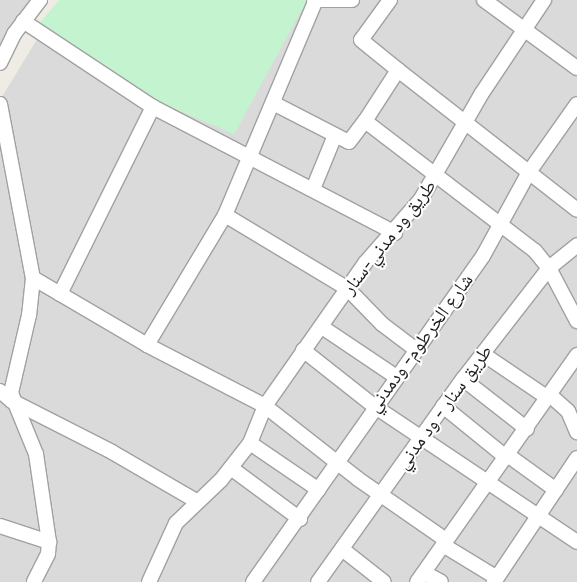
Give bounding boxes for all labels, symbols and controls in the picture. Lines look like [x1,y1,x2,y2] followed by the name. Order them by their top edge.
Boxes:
[337,175,441,299] street label: طريق ود مدني-سنار
[362,269,478,417] street label: شارع الخرطوم- ودمدني
[391,340,497,474] street label: طريق سنار - ود مدني

